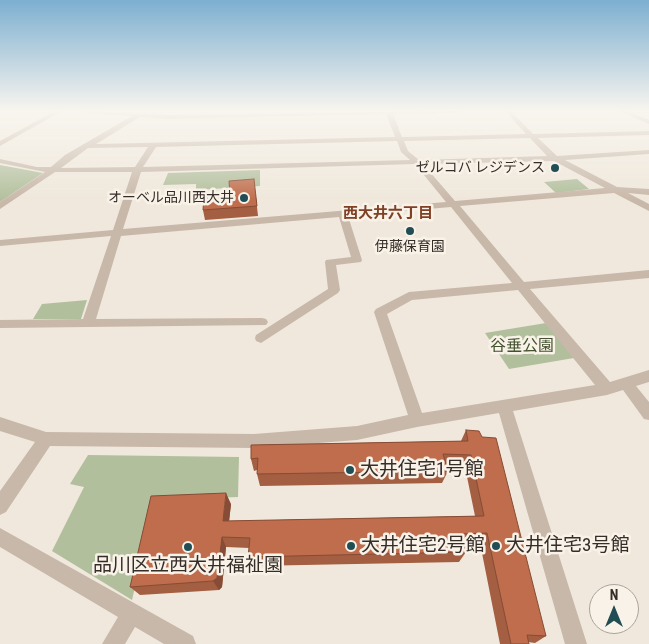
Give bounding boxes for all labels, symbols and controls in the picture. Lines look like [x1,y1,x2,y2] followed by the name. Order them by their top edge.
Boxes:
[416,160,545,176] place label: ゼルコバ レジデンス
[549,162,561,174] marker: ゼルコバ レジデンス
[108,190,234,206] place label: オーベル品川西大井
[238,192,250,204] marker: オーベル品川西大井
[343,205,433,223] district label: 西大井六丁目
[404,225,416,237] marker: 伊藤保育園
[375,239,445,255] place label: 伊藤保育園
[490,337,554,357] park label: 谷垂公園
[360,459,483,481] place label: 大井住宅1号館
[344,464,356,476] marker: 大井住宅1号館
[361,535,484,557] place label: 大井住宅2号館
[506,535,629,557] place label: 大井住宅3号館
[345,540,357,552] marker: 大井住宅2号館
[490,540,502,552] marker: 大井住宅3号館
[182,541,194,553] marker: 品川区立西大井福祉園
[93,555,283,577] place label: 品川区立西大井福祉園
[589,584,639,634] north arrow
[610,587,618,603] text: N

